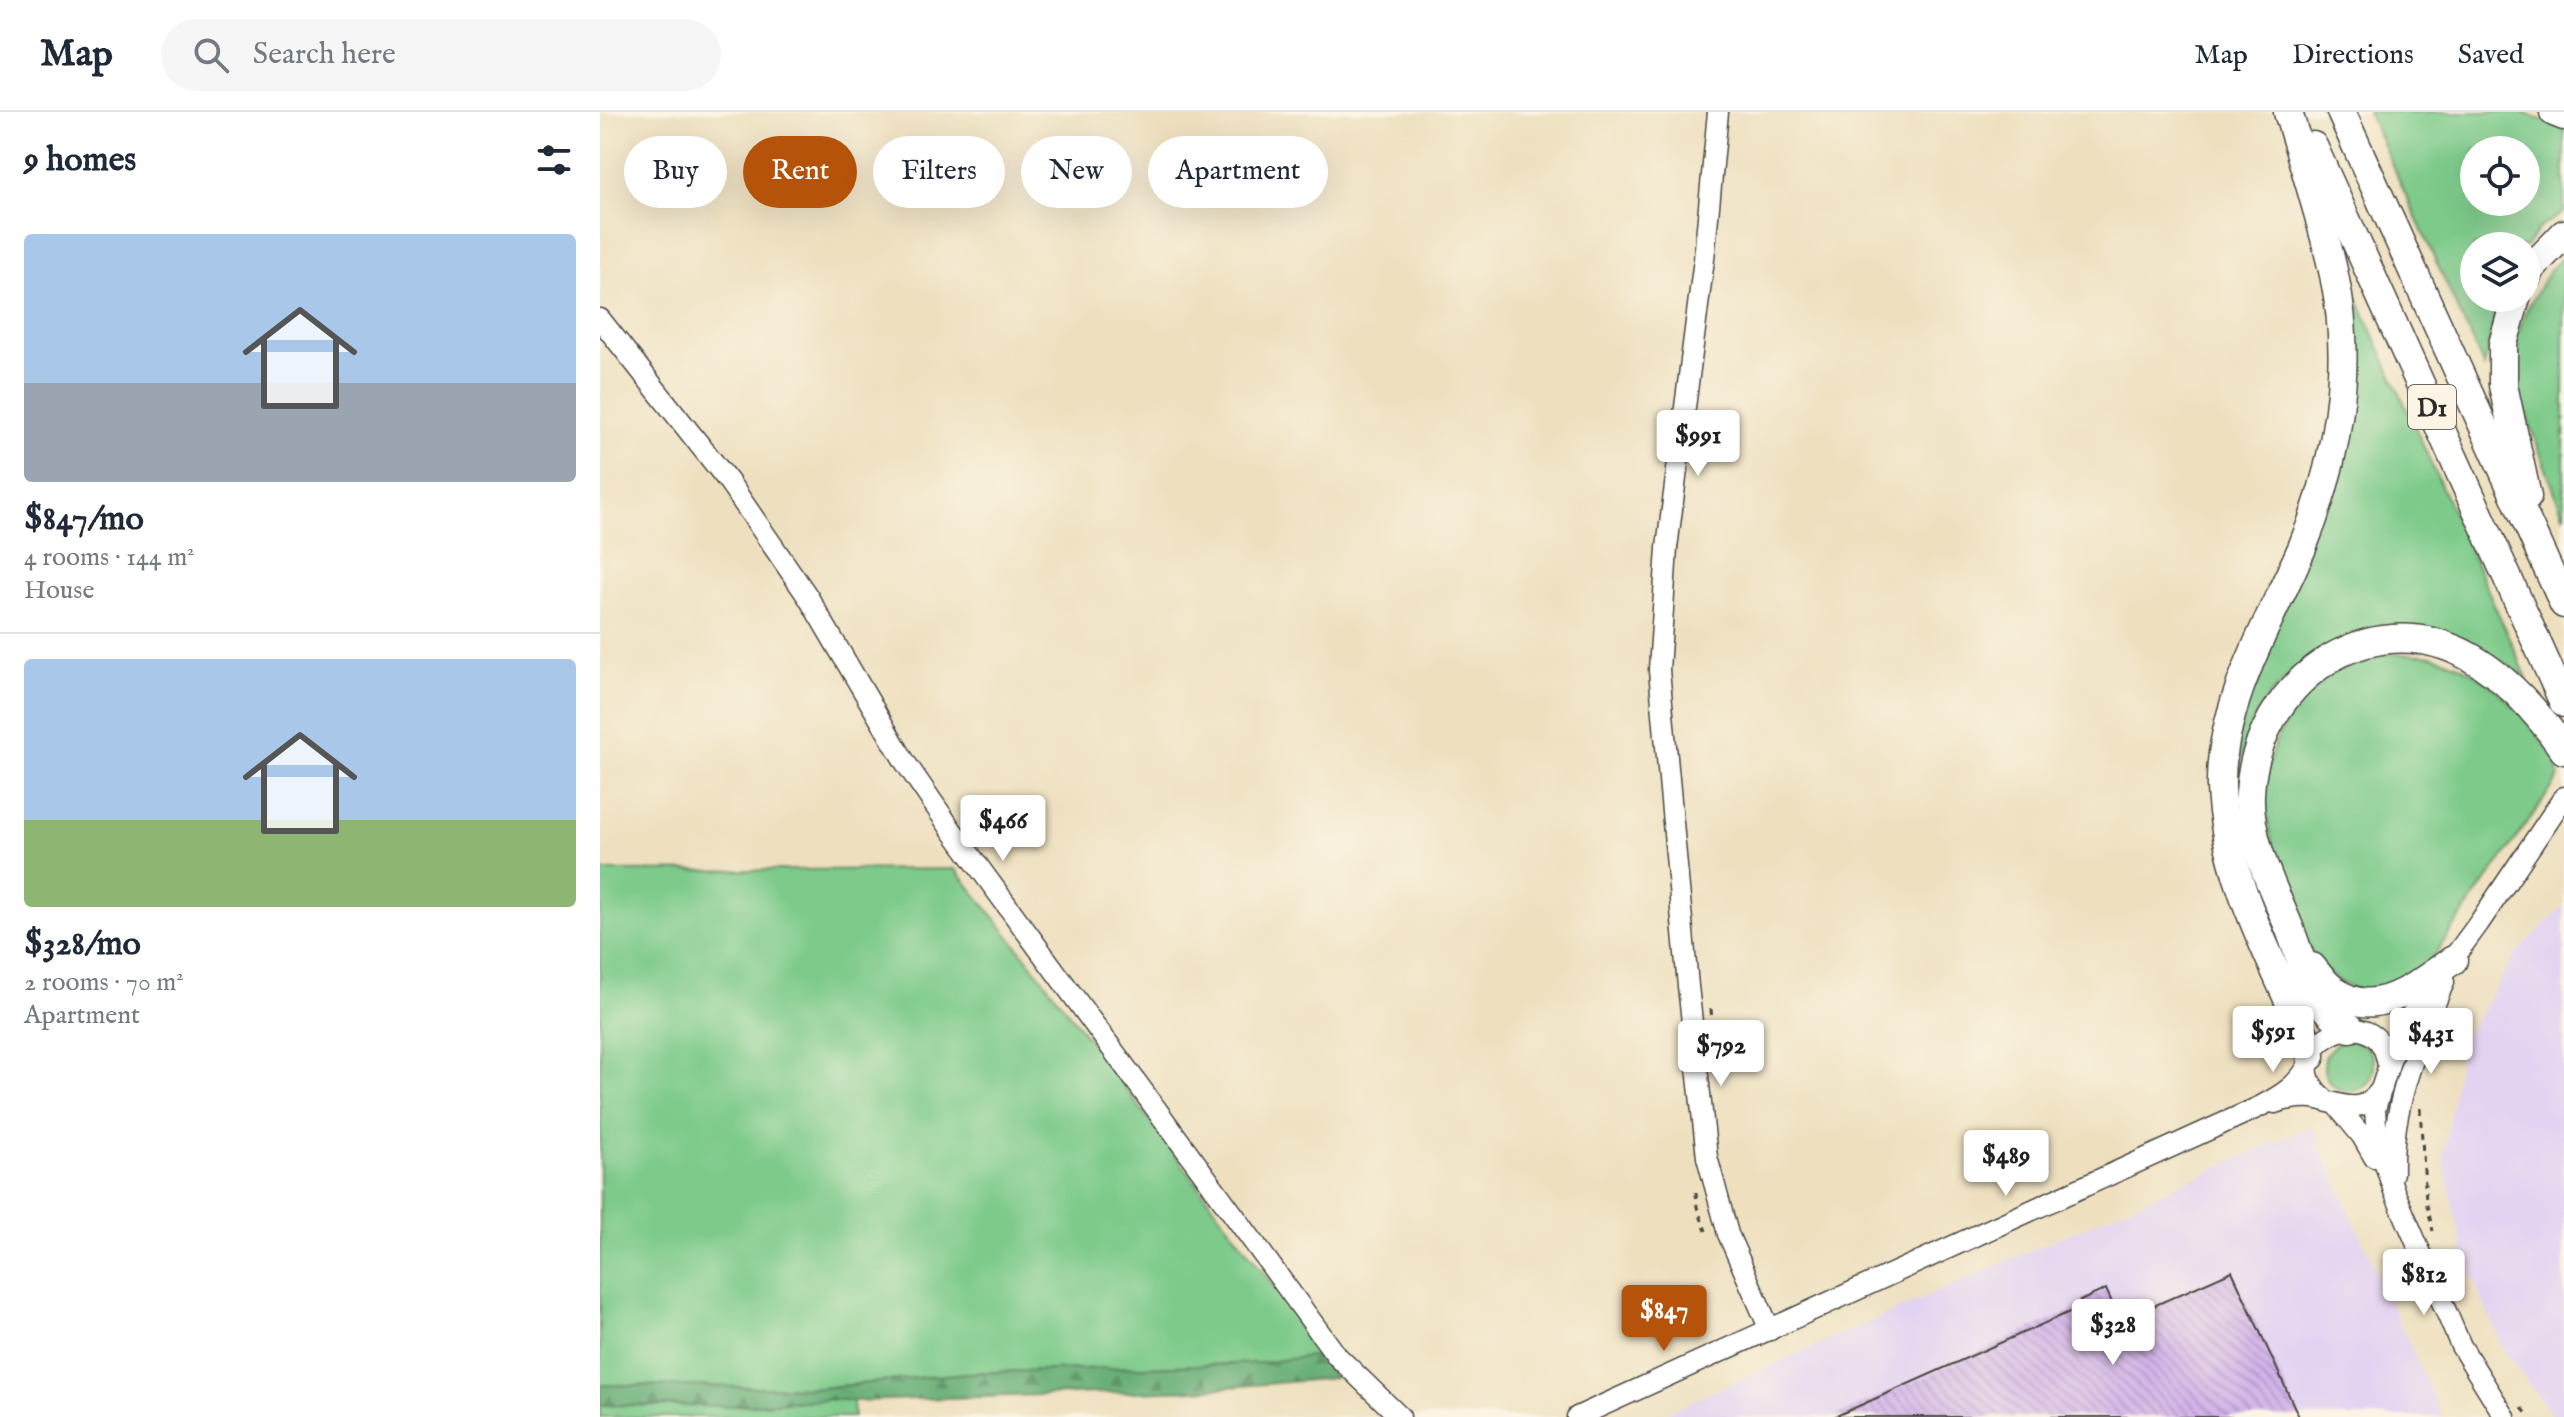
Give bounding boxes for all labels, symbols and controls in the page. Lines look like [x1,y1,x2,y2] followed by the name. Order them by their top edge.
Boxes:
[161,19,721,91] search box
[40,31,113,79] text: Map
[189,33,233,77] icon: search
[253,36,396,74] text: Search here
[2194,38,2248,73] text: Map
[2292,38,2414,73] text: Directions
[2458,38,2524,73] text: Saved
[624,136,727,208] chip: Buy
[743,136,857,208] chip: Rent
[873,136,1005,208] chip: Filters
[1021,136,1132,208] chip: New
[1148,136,1328,208] chip: Apartment
[2460,136,2540,312] map controls
[2460,136,2540,216] button: locate
[532,138,576,182] icon: filters
[24,139,136,182] text: 9 homes
[2460,232,2540,312] button: layers
[228,286,372,430] icon: home
[2408,385,2456,429] road number: D1
[1651,410,1745,478] pin: $991
[1675,419,1721,452] text: $991
[24,498,144,541] text: $847/mo
[24,541,195,574] text: 4 rooms · 144 m²
[24,574,94,607] text: House
[228,711,372,855] icon: home
[956,795,1050,863] pin: $466
[978,804,1028,837] text: $466
[24,923,141,966] text: $328/mo
[24,966,184,999] text: 2 rooms · 70 m²
[24,999,140,1032] text: Apartment
[2226,1006,2320,1074] pin: $591
[2384,1008,2478,1076] pin: $431
[2251,1015,2295,1048] text: $591
[2408,1017,2454,1050] text: $431
[1674,1020,1768,1088] pin: $792
[1696,1029,1746,1062] text: $792
[1959,1130,2053,1198] pin: $489
[1982,1139,2030,1172] text: $489
[2377,1249,2471,1317] pin: $812
[2401,1258,2447,1291] text: $812
[1617,1285,1711,1353] pin: $847
[1640,1294,1688,1327] text: $847
[2066,1299,2160,1367] pin: $328
[2090,1308,2136,1341] text: $328

